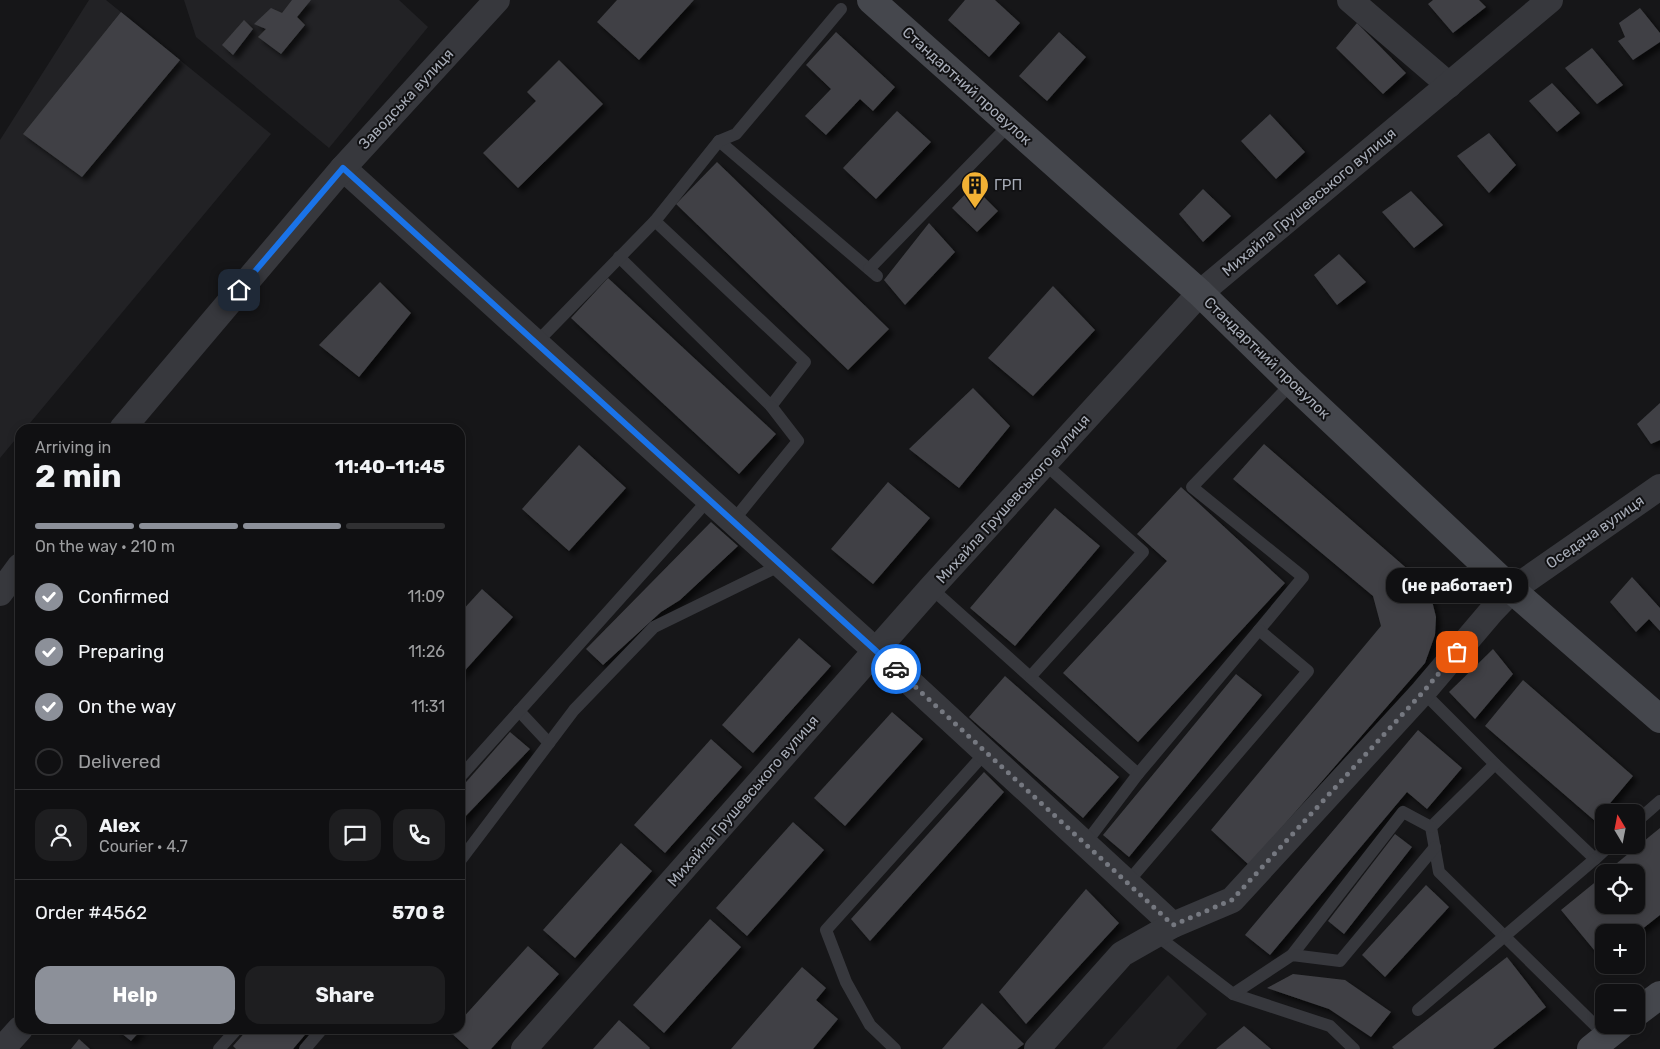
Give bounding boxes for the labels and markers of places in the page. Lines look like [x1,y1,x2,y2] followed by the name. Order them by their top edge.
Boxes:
[960,170,990,209] building icon: ГРП
[994,176,1022,194] place label: ГРП
[218,269,260,311] pin
[1386,567,1528,602] callout: (не работает)
[1436,631,1478,673] pin

